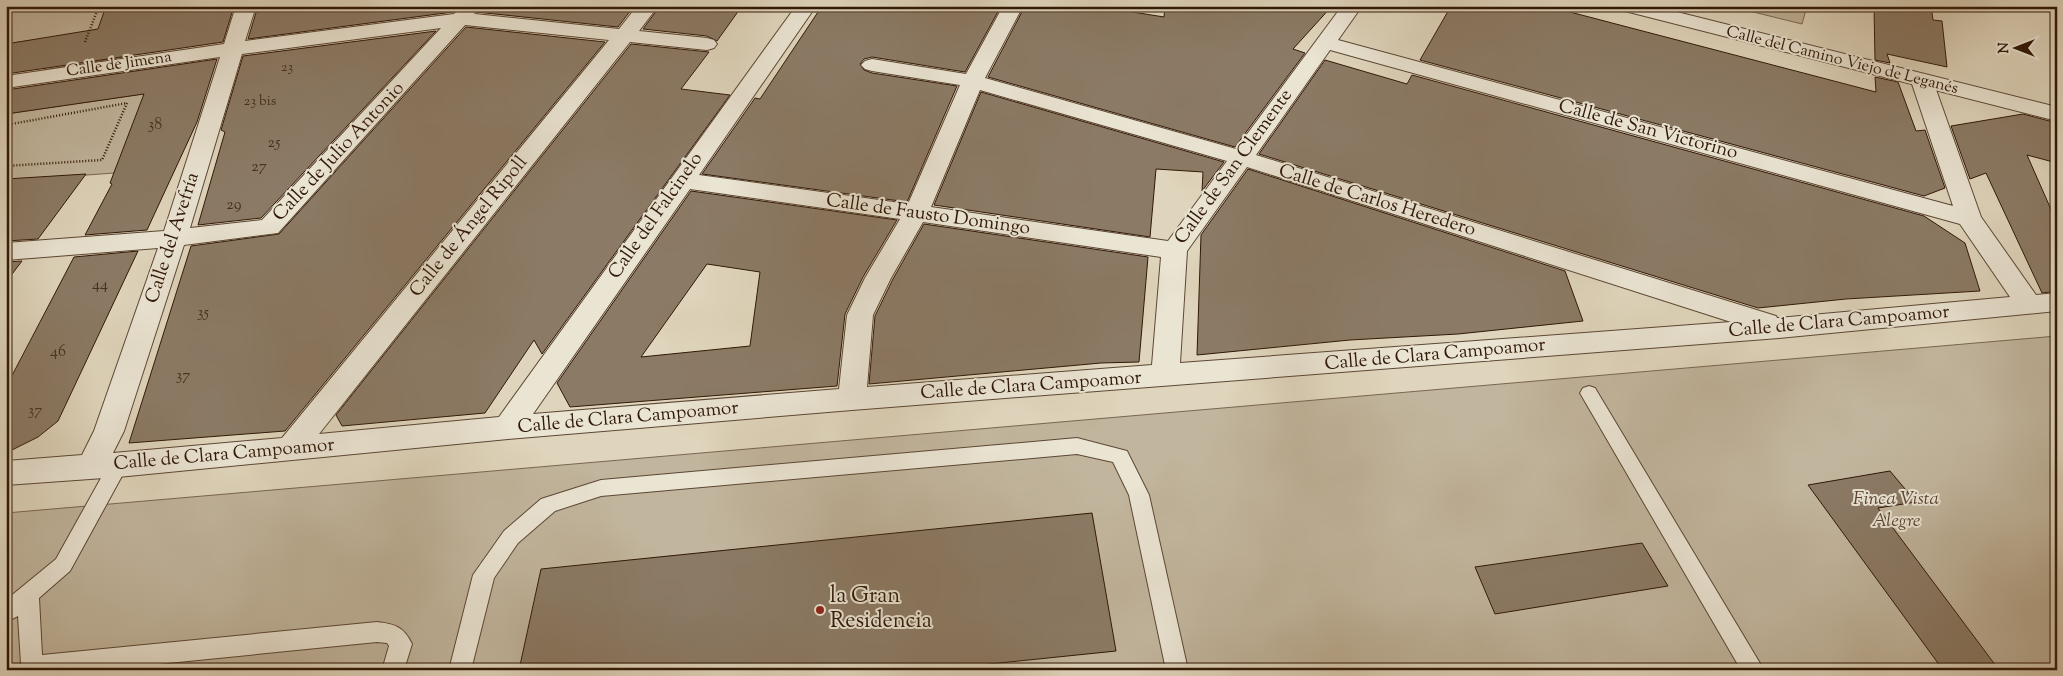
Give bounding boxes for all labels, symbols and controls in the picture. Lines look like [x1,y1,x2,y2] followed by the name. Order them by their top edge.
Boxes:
[1723,21,1961,101] street label: Calle del Camino Viejo de Leganés
[1990,22,2040,72] north arrow
[1995,42,2015,54] text: N
[65,46,174,84] street label: Calle de Jimena
[281,58,293,78] house number: 23
[267,76,411,228] street label: Calle de Julio Antonio
[1168,84,1300,250] street label: Calle de San Clemente
[244,92,276,112] house number: 23 bis
[1555,93,1741,167] street label: Calle de San Victorino
[148,114,162,137] house number: 38
[268,132,281,155] house number: 25
[602,147,710,285] street label: Calle del Falcinelo
[404,151,534,303] street label: Calle de Ángel Ripoll
[251,156,267,179] house number: 27
[1275,158,1479,244] street label: Calle de Carlos Heredero
[139,169,207,307] street label: Calle del Avefría
[824,187,1032,243] street label: Calle de Fausto Domingo
[226,194,242,217] house number: 29
[92,274,108,297] house number: 44
[1727,299,1951,345] street label: Calle de Clara Campoamor
[197,302,209,325] house number: 35
[1323,332,1547,378] street label: Calle de Clara Campoamor
[50,341,66,364] house number: 46
[176,365,190,388] house number: 37
[919,365,1143,407] street label: Calle de Clara Campoamor
[516,395,740,441] street label: Calle de Clara Campoamor
[28,400,42,423] house number: 37
[112,432,336,478] street label: Calle de Clara Campoamor
[1853,486,1939,535] park label: Finca Vista Alegre
[830,581,932,638] place label: la Gran Residencia
[814,604,826,616] marker: la Gran Residencia

